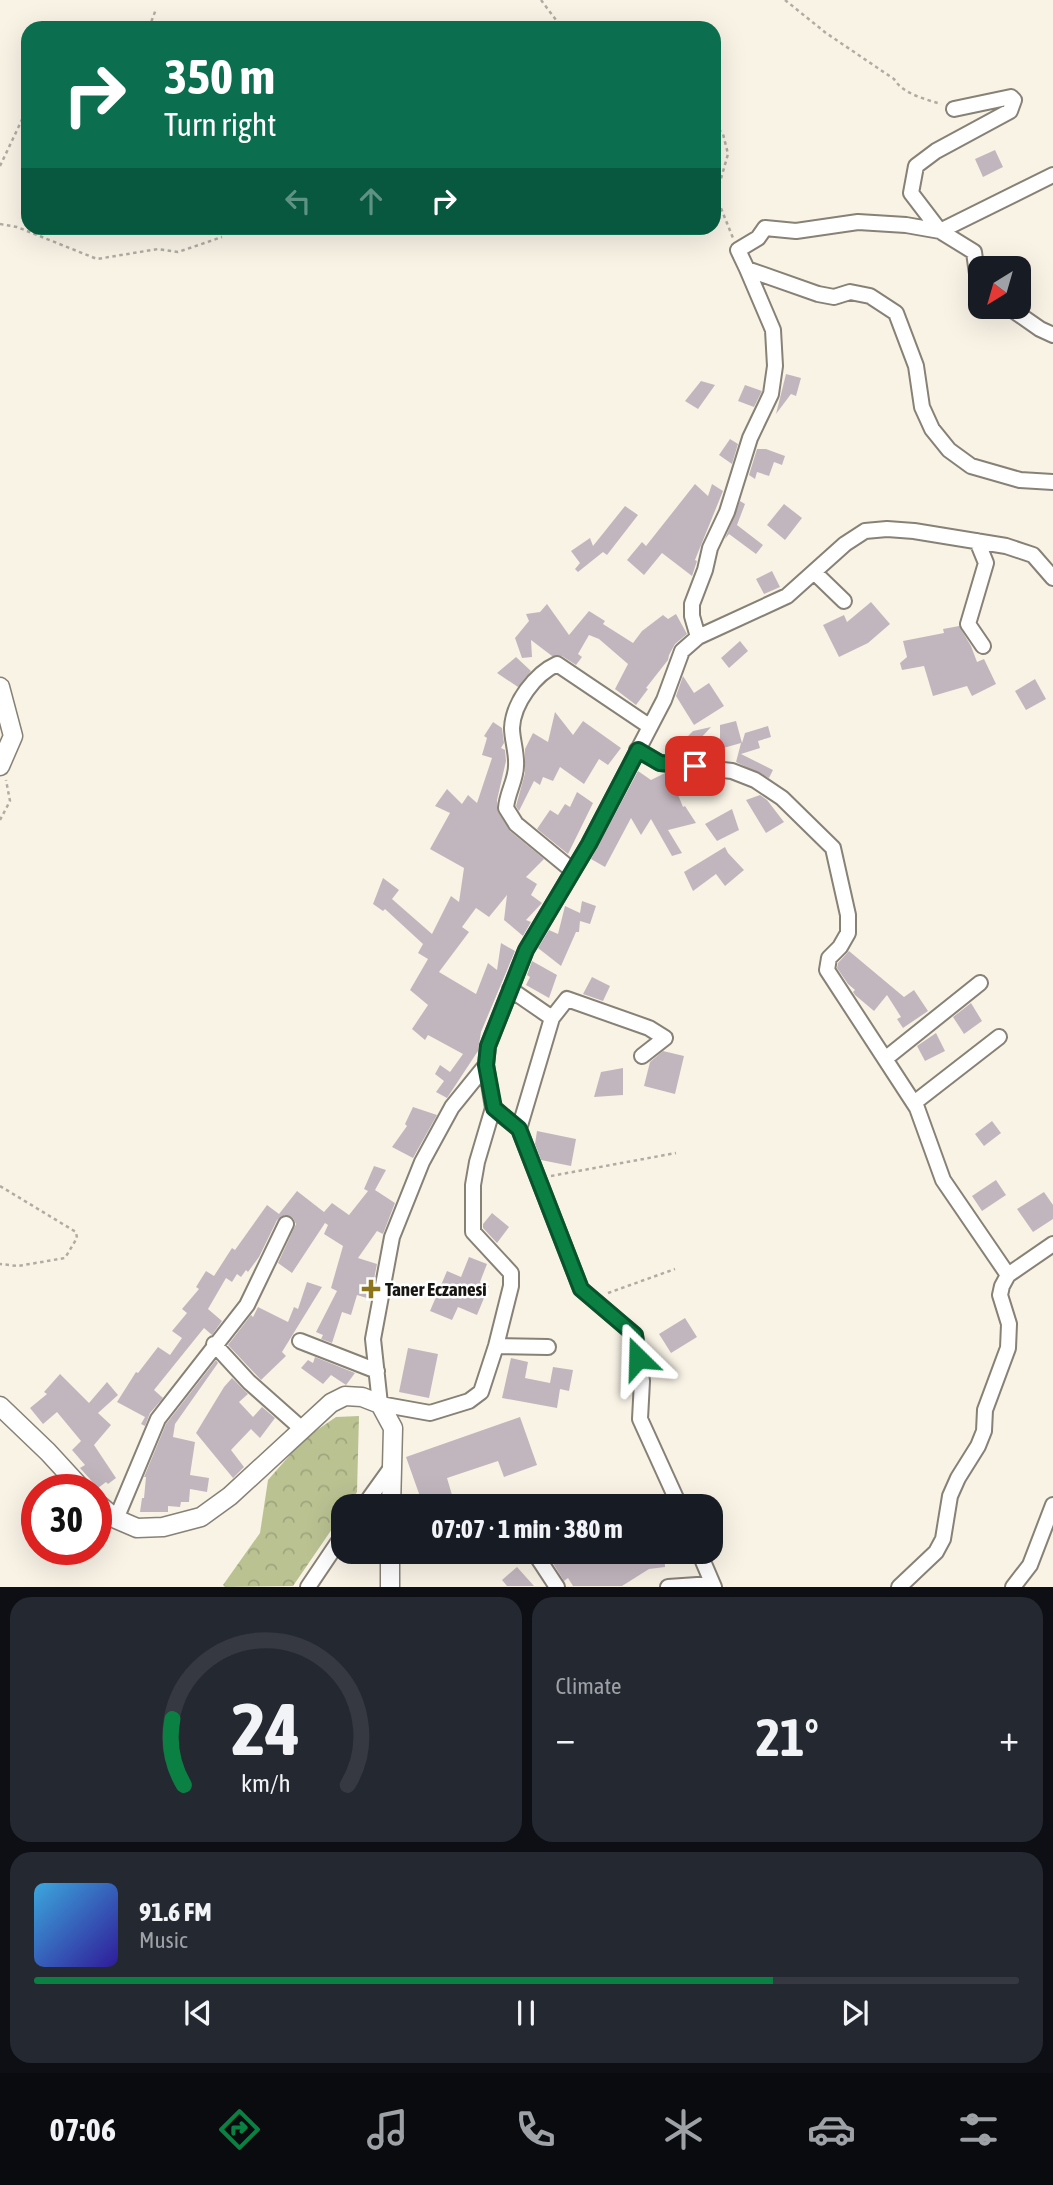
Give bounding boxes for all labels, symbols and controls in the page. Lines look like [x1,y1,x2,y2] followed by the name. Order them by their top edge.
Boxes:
[164,48,275,104] text: 350 m
[49,49,140,140] icon: right
[164,106,277,143] text: Turn right
[279,182,317,220] icon: left
[352,182,390,220] icon: ahead
[425,182,463,220] icon: right
[968,256,1031,318] north arrow
[968,256,1031,319] map controls
[665,736,725,796] pin
[676,747,714,785] icon: arrive
[385,1278,487,1300] place label: Taner Eczanesi
[363,1281,379,1297] marker: Taner Eczanesi
[601,1321,675,1395] position arrow
[21,1474,112,1565] speed limit sign: 30
[431,1514,623,1544] text: 07:07 · 1 min · 380 m
[556,1673,621,1699] text: Climate
[232,1688,300,1771] text: 24
[756,1707,819,1767] text: 21°
[556,1716,575,1759] text: −
[999,1716,1019,1759] text: +
[241,1769,291,1797] text: km/h
[139,1897,212,1927] text: 91.6 FM
[139,1927,187,1953] text: Music
[179,1994,217,2032] icon: previous
[507,1994,545,2032] icon: pause
[836,1994,874,2032] icon: next
[215,2105,264,2154] icon: directions
[363,2105,412,2154] icon: music
[511,2105,560,2154] icon: phone
[659,2105,708,2154] icon: climate
[807,2105,856,2154] icon: car
[954,2105,1003,2154] icon: filters
[49,2111,116,2148] text: 07:06

